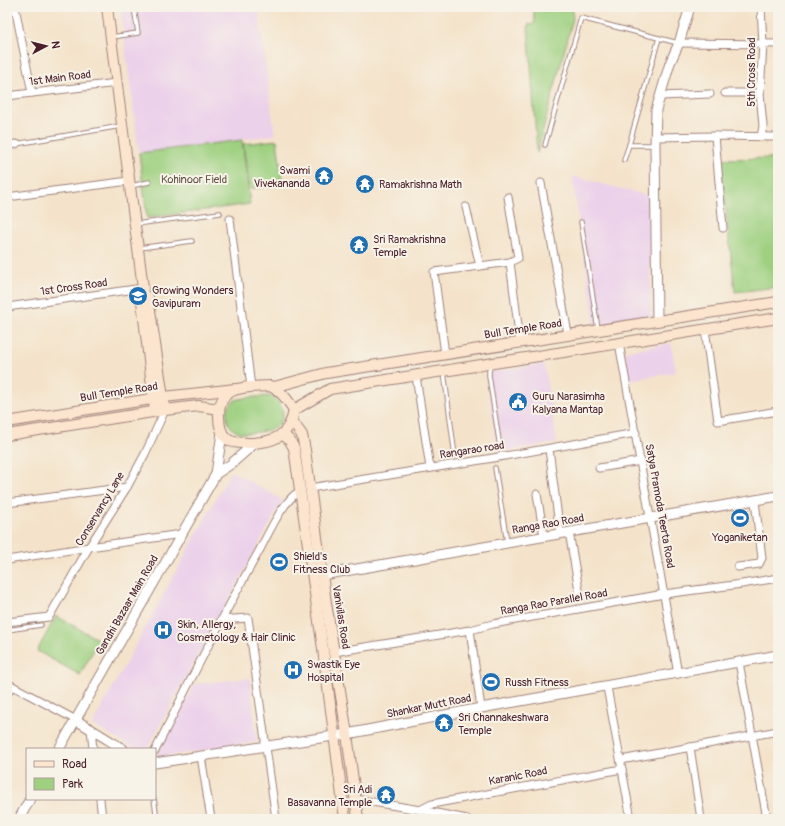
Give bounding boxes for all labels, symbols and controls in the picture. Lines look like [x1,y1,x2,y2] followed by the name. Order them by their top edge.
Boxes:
[26,26,66,66] north arrow
[745,37,758,107] street label: 5th Cross Road
[49,40,62,50] text: N
[28,68,92,88] street label: 1st Main Road
[254,164,310,190] place label: Swami Vivekananda
[313,165,335,187] temple icon: Swami Vivekananda
[161,173,227,186] park label: Kohinoor Field
[354,173,376,195] temple icon: Ramakrishna Math
[379,178,462,191] place label: Ramakrishna Math
[373,233,446,259] place label: Sri Ramakrishna Temple
[348,234,370,256] temple icon: Sri Ramakrishna Temple
[40,276,108,298] street label: 1st Cross Road
[152,284,233,310] place label: Growing Wonders Gavipuram
[127,285,149,307] school or university icon: Growing Wonders Gavipuram
[483,316,563,342] street label: Bull Temple Road
[79,379,159,405] street label: Bull Temple Road
[532,390,605,416] place label: Guru Narasimha Kalyana Mantap
[507,391,529,413] public building icon: Guru Narasimha Kalyana Mantap
[439,438,505,462] street label: Rangarao road
[643,443,677,569] street label: Satya Pramoda Teerta Road
[73,469,128,548] street label: Conservancy Lane
[729,507,751,529] sports icon: Yoganiketan
[511,511,585,537] street label: Ranga Rao Road
[711,531,768,544] place label: Yoganiketan
[293,550,350,576] place label: Shield's Fitness Club
[268,551,290,573] sports icon: Shield's Fitness Club
[93,553,161,657] street label: Gandhi Bazaar Main Road
[330,584,352,650] street label: Vanivilas Road
[499,586,609,618] street label: Ranga Rao Parallel Road
[177,618,296,644] place label: Skin, Allergy, Cosmetology & Hair Clinic
[152,619,174,641] hospital icon: Skin, Allergy, Cosmetology & Hair Clinic
[307,658,361,684] place label: Swastik Eye Hospital
[282,659,304,681] hospital icon: Swastik Eye Hospital
[480,671,502,693] sports icon: Russh Fitness
[505,676,569,689] place label: Russh Fitness
[386,691,472,721] street label: Shankar Mutt Road
[458,711,549,737] place label: Sri Channakeshwara Temple
[433,712,455,734] temple icon: Sri Channakeshwara Temple
[26,748,156,800] legend
[62,757,87,772] text: Road
[488,764,548,788] street label: Karanic Road
[62,777,83,792] text: Park
[287,783,373,809] place label: Sri Adi Basavanna Temple
[375,784,397,806] temple icon: Sri Adi Basavanna Temple

